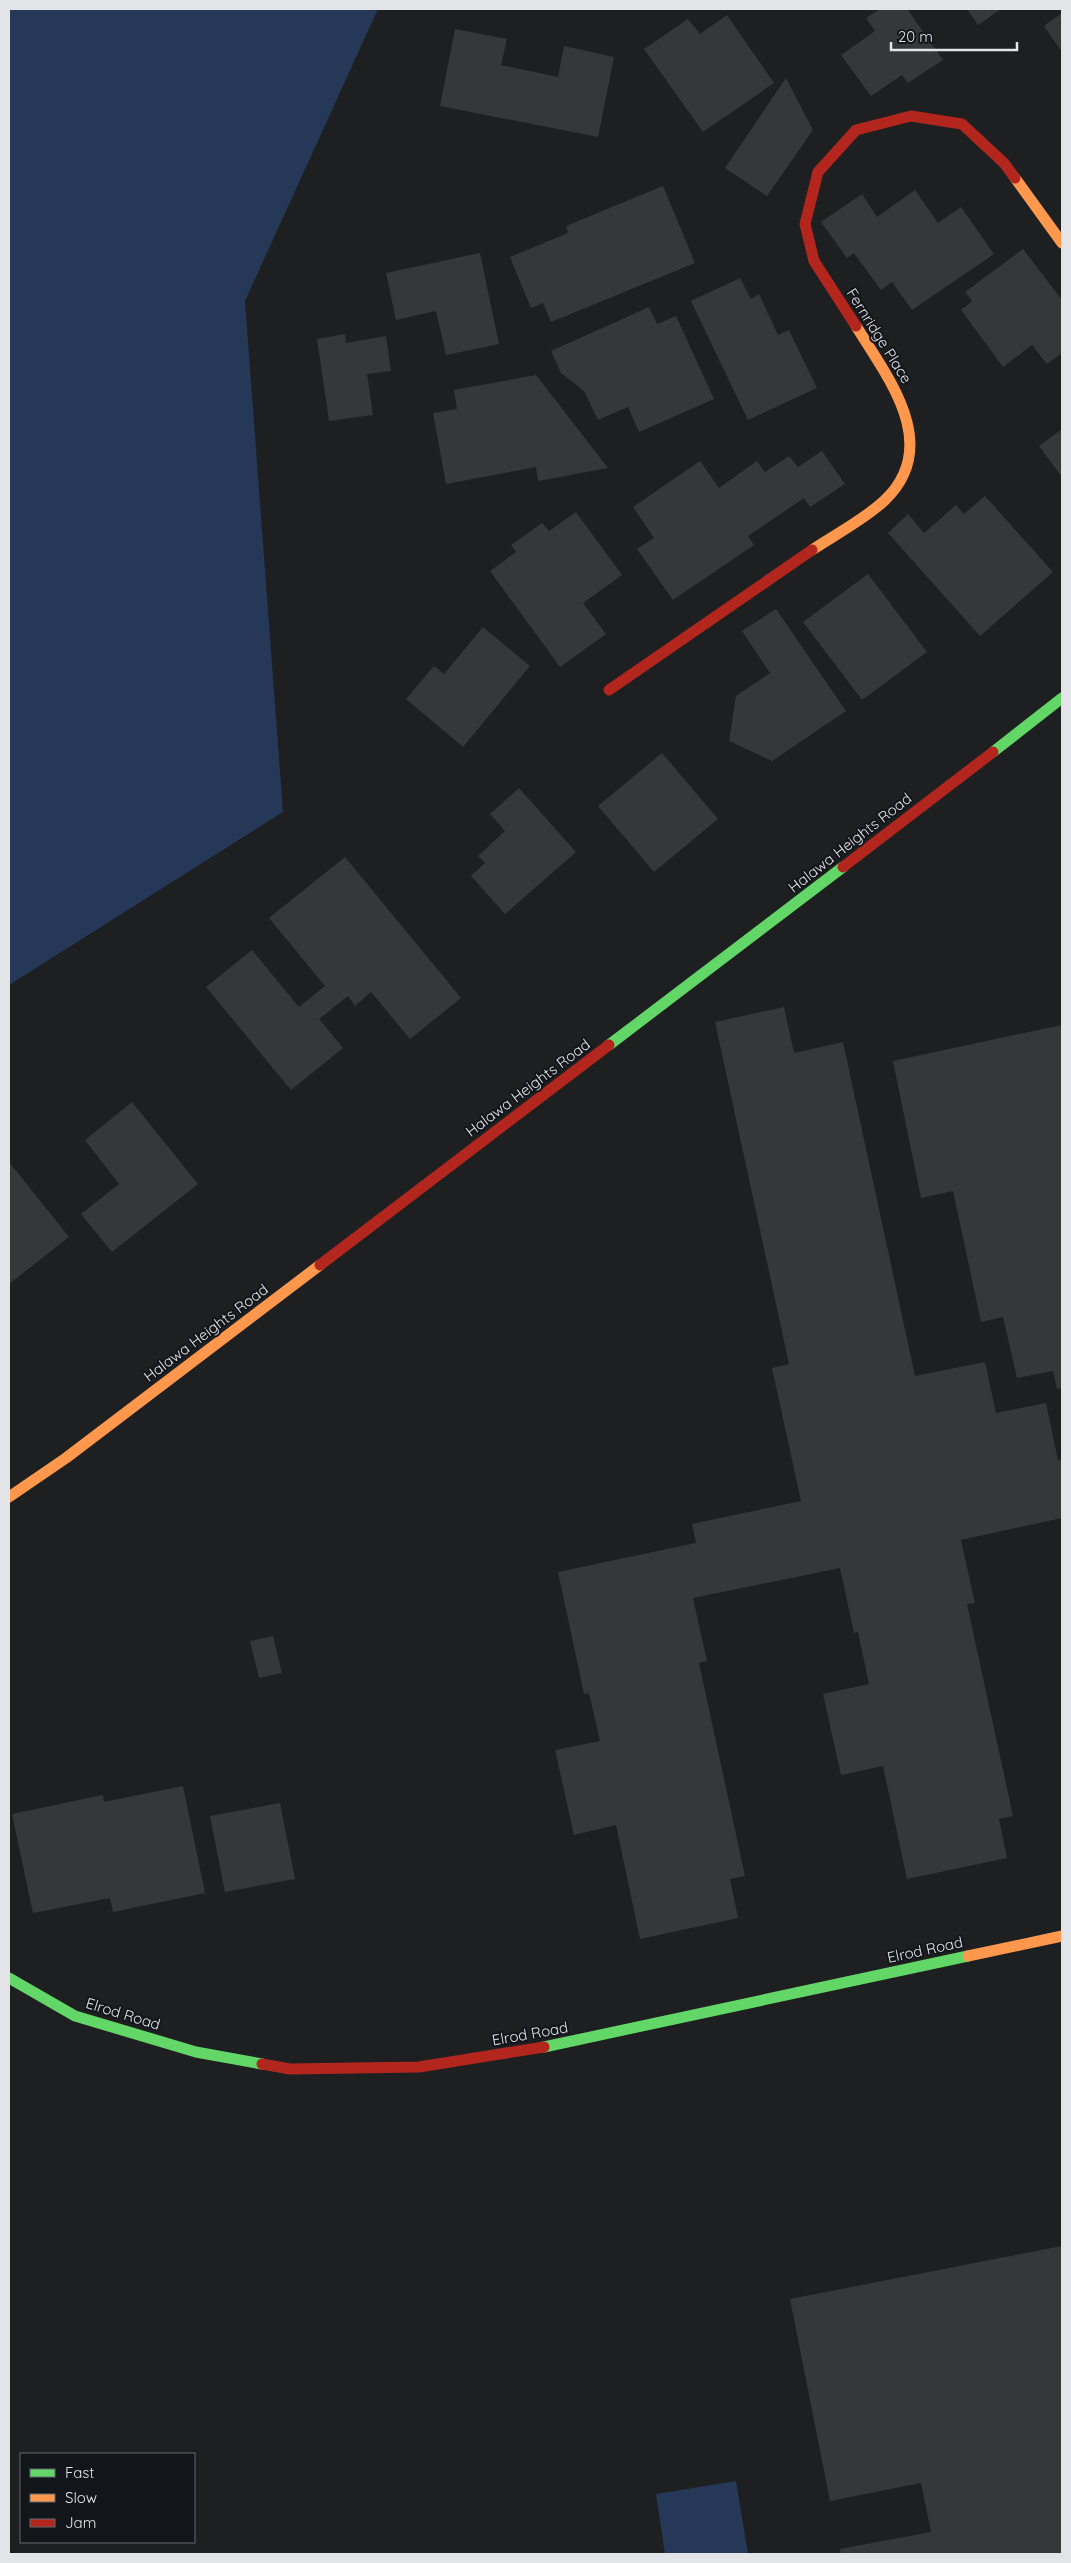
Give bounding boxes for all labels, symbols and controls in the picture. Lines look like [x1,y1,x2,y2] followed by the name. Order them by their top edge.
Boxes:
[891,20,1017,52] scale bar
[898,27,933,46] text: 20 m
[843,285,916,387] street label: Fernridge Place
[784,789,915,897] street label: Halawa Heights Road
[462,1035,594,1141] street label: Halawa Heights Road
[140,1280,272,1386] street label: Halawa Heights Road
[885,1932,964,1967] street label: Elrod Road
[84,1993,163,2034] street label: Elrod Road
[490,2017,569,2050] street label: Elrod Road
[20,2453,195,2543] legend
[65,2463,94,2482] text: Fast
[65,2488,97,2507] text: Slow
[65,2513,96,2532] text: Jam

